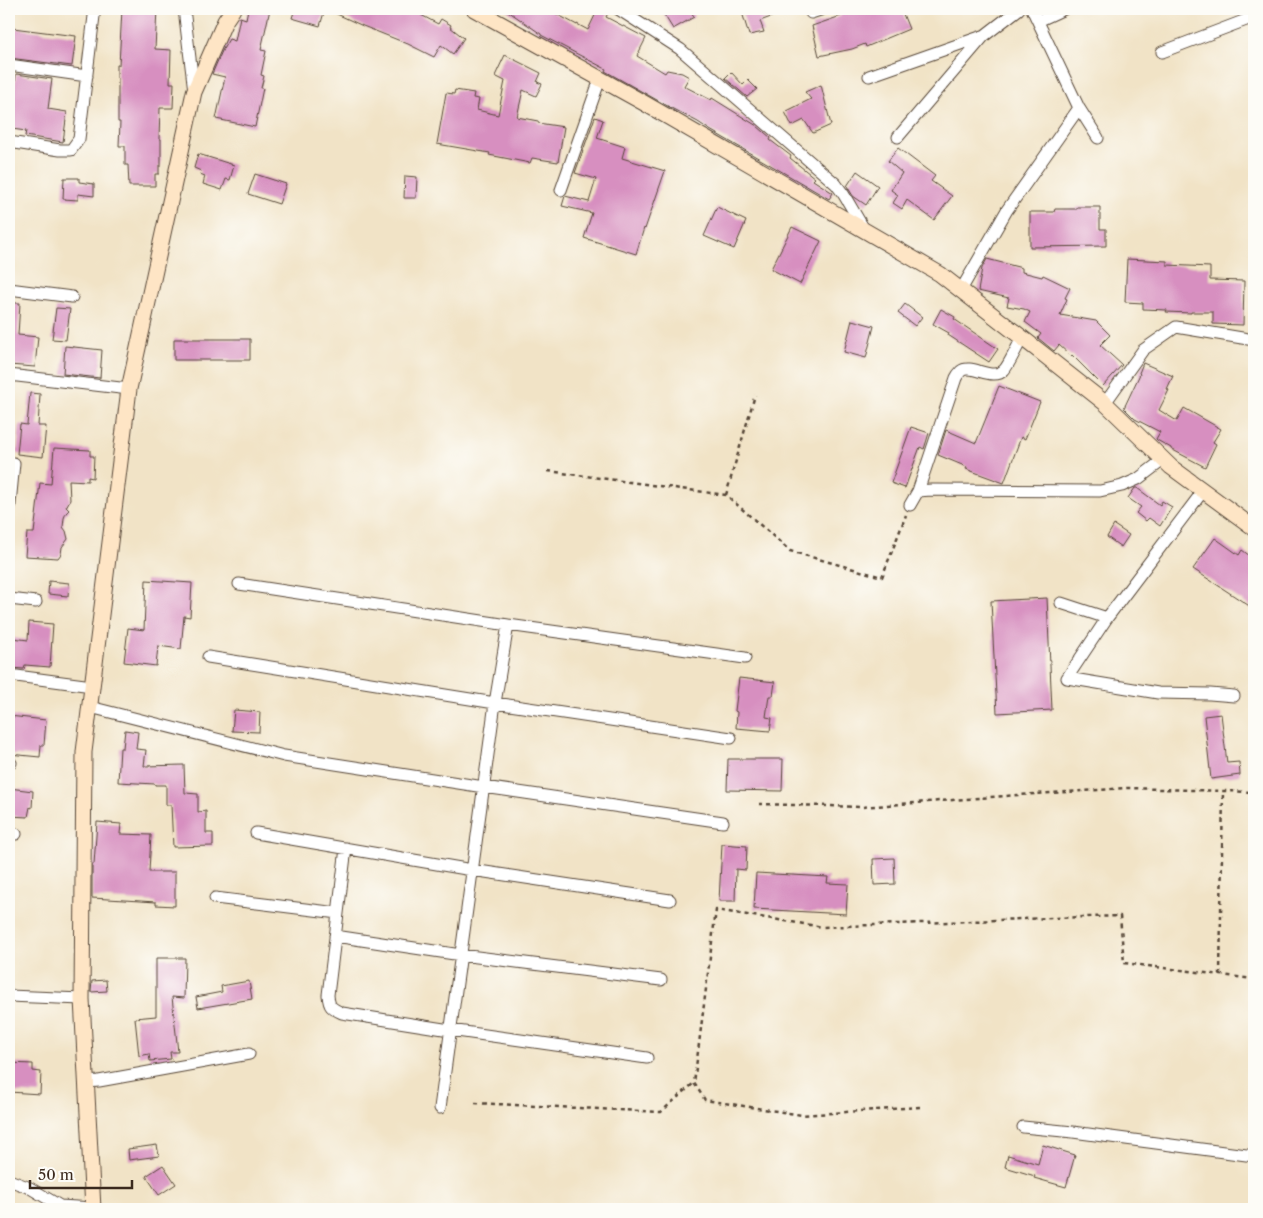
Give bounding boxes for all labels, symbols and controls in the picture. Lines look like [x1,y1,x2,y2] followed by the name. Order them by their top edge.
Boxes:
[30,1158,132,1190] scale bar
[38,1165,74,1184] text: 50 m

